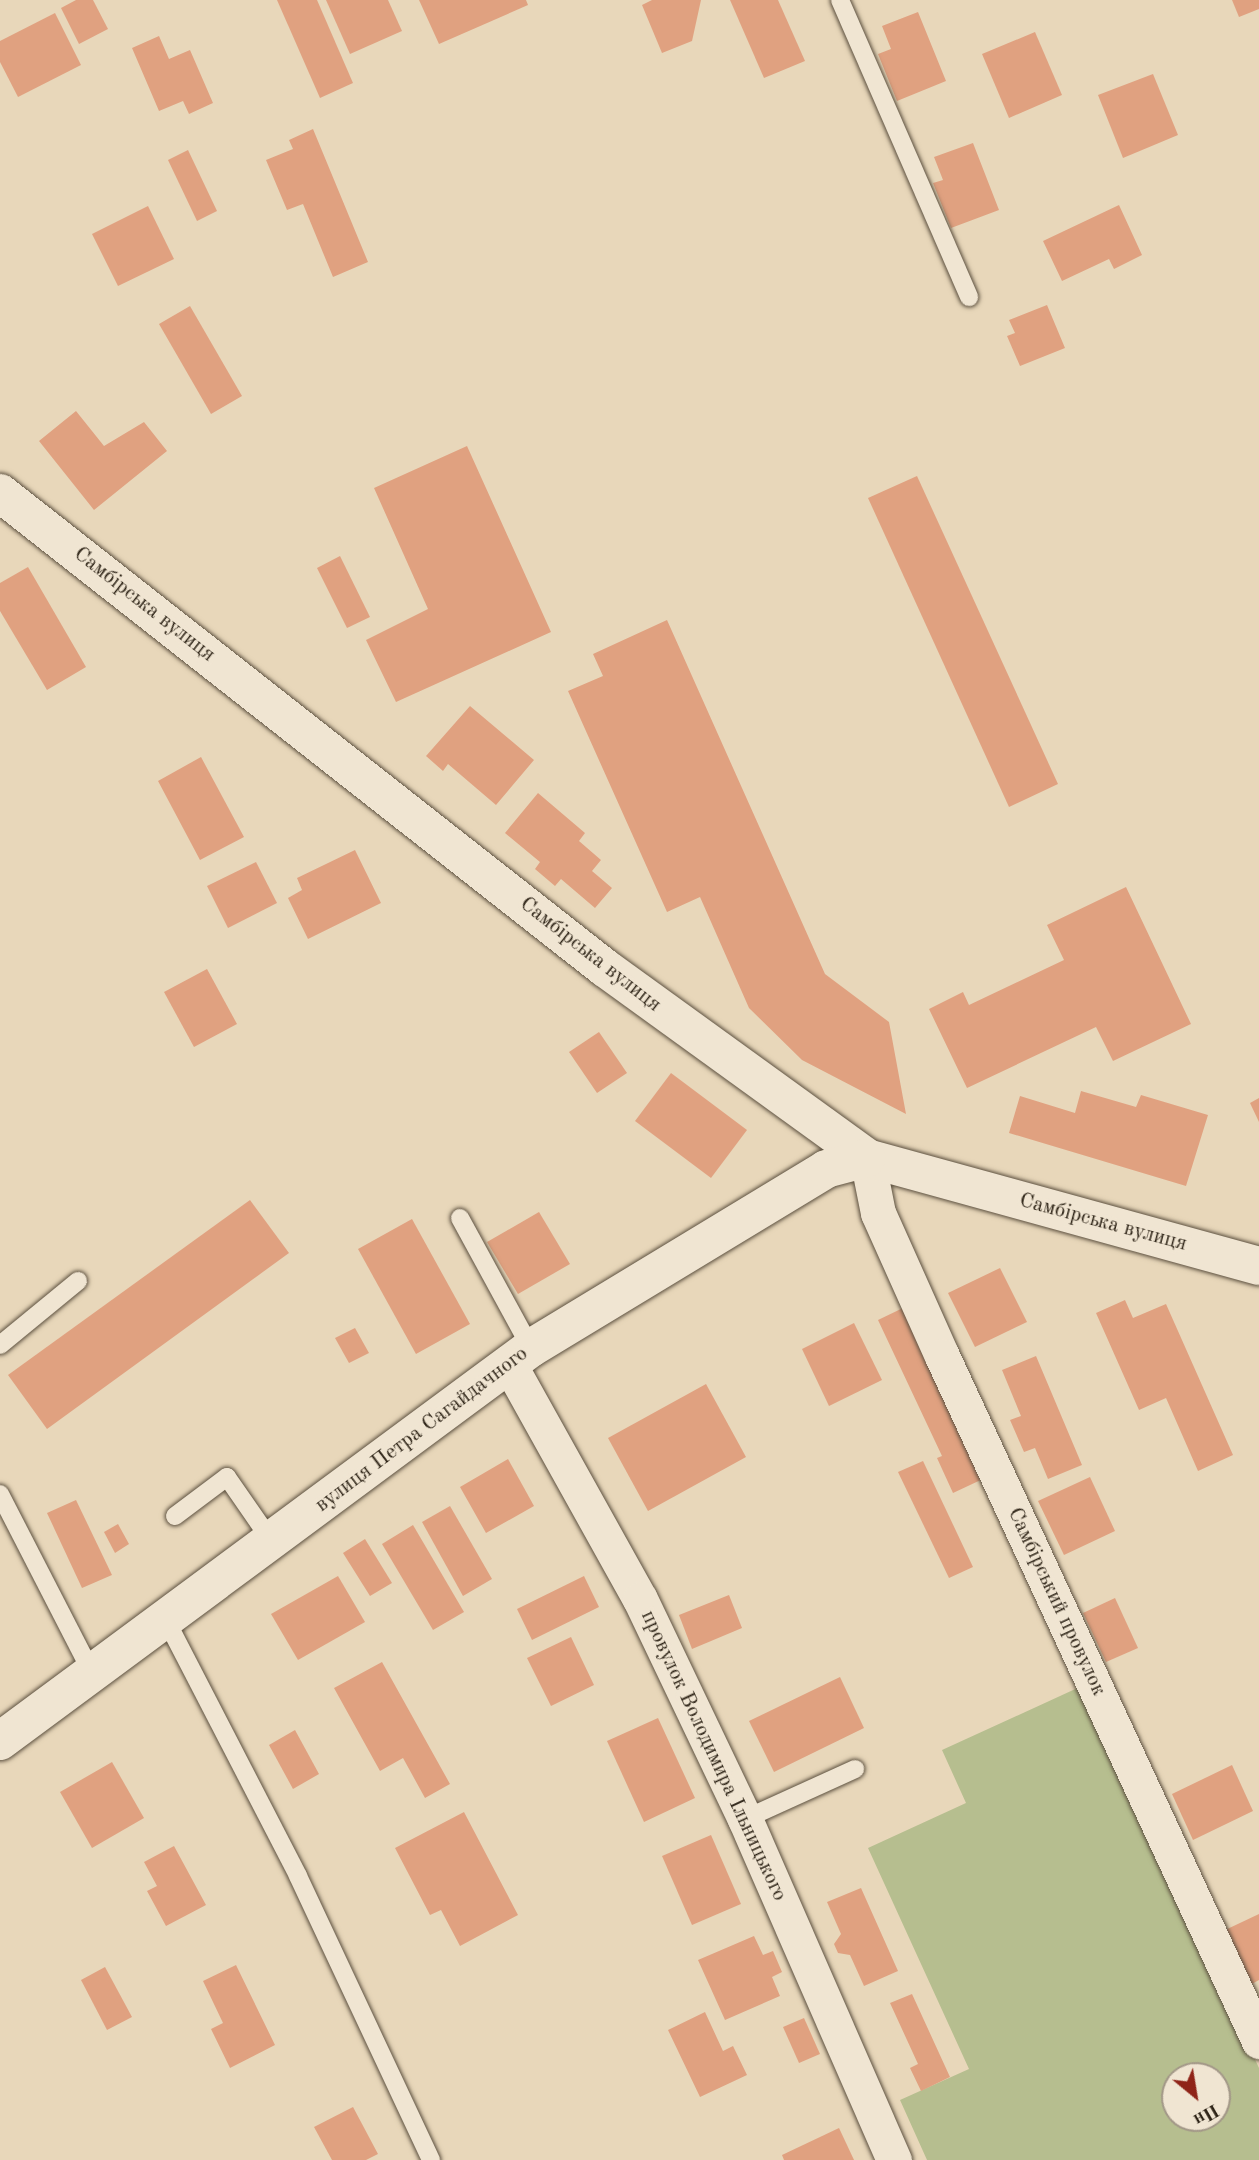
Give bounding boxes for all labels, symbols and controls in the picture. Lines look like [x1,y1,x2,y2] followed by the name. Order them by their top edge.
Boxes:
[68,542,220,668] street label: Самбірська вулиця
[514,892,666,1018] street label: Самбірська вулиця
[1016,1189,1190,1257] street label: Самбірська вулиця
[311,1342,533,1518] street label: вулиця Петра Сагайдачного
[1001,1504,1111,1700] street label: Самбірський провулок
[634,1607,792,1905] street label: провулок Володимира Ільницького
[1161,2062,1231,2132] north arrow
[1190,2099,1222,2129] text: Пн

